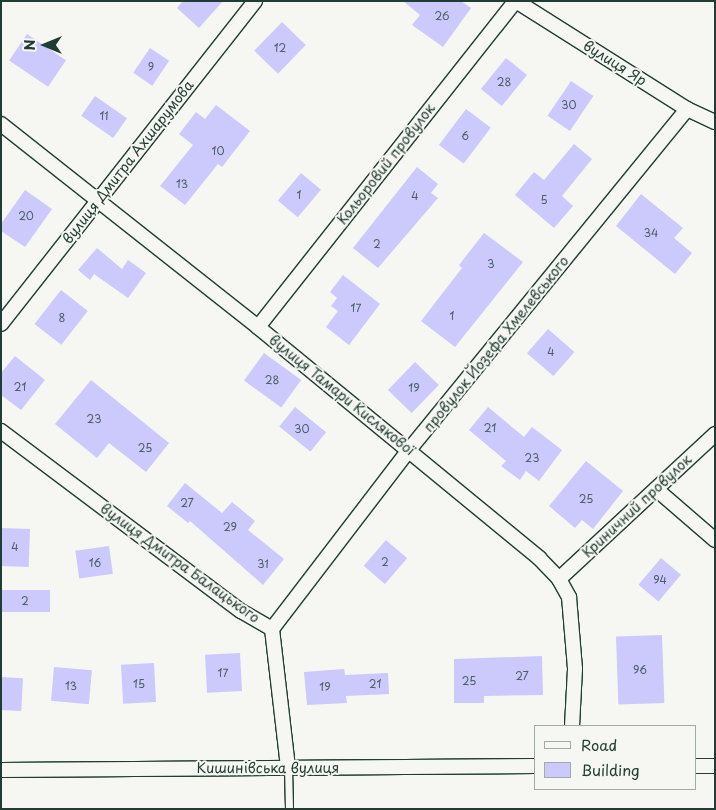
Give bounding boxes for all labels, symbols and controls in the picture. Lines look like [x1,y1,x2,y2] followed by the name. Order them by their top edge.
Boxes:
[434,9,450,23] house number: 26
[20,20,70,70] north arrow
[580,37,650,89] street label: вулиця Яр
[19,39,40,51] text: N
[274,41,286,55] house number: 12
[148,60,154,74] house number: 9
[497,75,511,89] house number: 28
[59,77,197,247] street label: вулиця Дмитра Ахшарумова
[561,98,577,112] house number: 30
[334,100,438,228] street label: Кольоровий провулок
[99,109,109,123] house number: 11
[461,129,469,143] house number: 6
[212,144,224,158] house number: 10
[176,177,188,191] house number: 13
[297,188,301,202] house number: 1
[411,189,419,203] house number: 4
[540,193,548,207] house number: 5
[18,209,34,223] house number: 20
[644,226,658,240] house number: 34
[373,237,381,251] house number: 2
[420,253,572,435] street label: провулок Йозефа Хмелевського
[487,257,495,271] house number: 3
[351,301,361,315] house number: 17
[450,309,454,323] house number: 1
[59,311,65,325] house number: 8
[265,331,419,459] street label: вулиця Тамари Кислякової
[547,345,555,359] house number: 4
[265,373,279,387] house number: 28
[14,380,26,394] house number: 21
[408,381,420,395] house number: 19
[87,412,101,426] house number: 23
[484,421,496,435] house number: 21
[294,422,310,436] house number: 30
[138,441,152,455] house number: 25
[525,451,539,465] house number: 23
[579,451,695,561] street label: Криничний провулок
[579,492,593,506] house number: 25
[180,496,194,510] house number: 27
[97,500,263,626] street label: вулиця Дмитра Балацького
[223,520,237,534] house number: 29
[11,540,19,554] house number: 4
[381,555,389,569] house number: 2
[89,556,101,570] house number: 16
[257,557,269,571] house number: 31
[653,573,667,587] house number: 94
[21,594,29,608] house number: 2
[633,663,647,677] house number: 96
[218,666,228,680] house number: 17
[515,669,529,683] house number: 27
[462,674,476,688] house number: 25
[133,677,145,691] house number: 15
[369,677,381,691] house number: 21
[65,679,77,693] house number: 13
[319,680,331,694] house number: 19
[534,725,696,790] legend
[581,733,617,756] text: Road
[581,758,640,781] text: Building
[196,760,340,776] street label: Кишинівська вулиця

